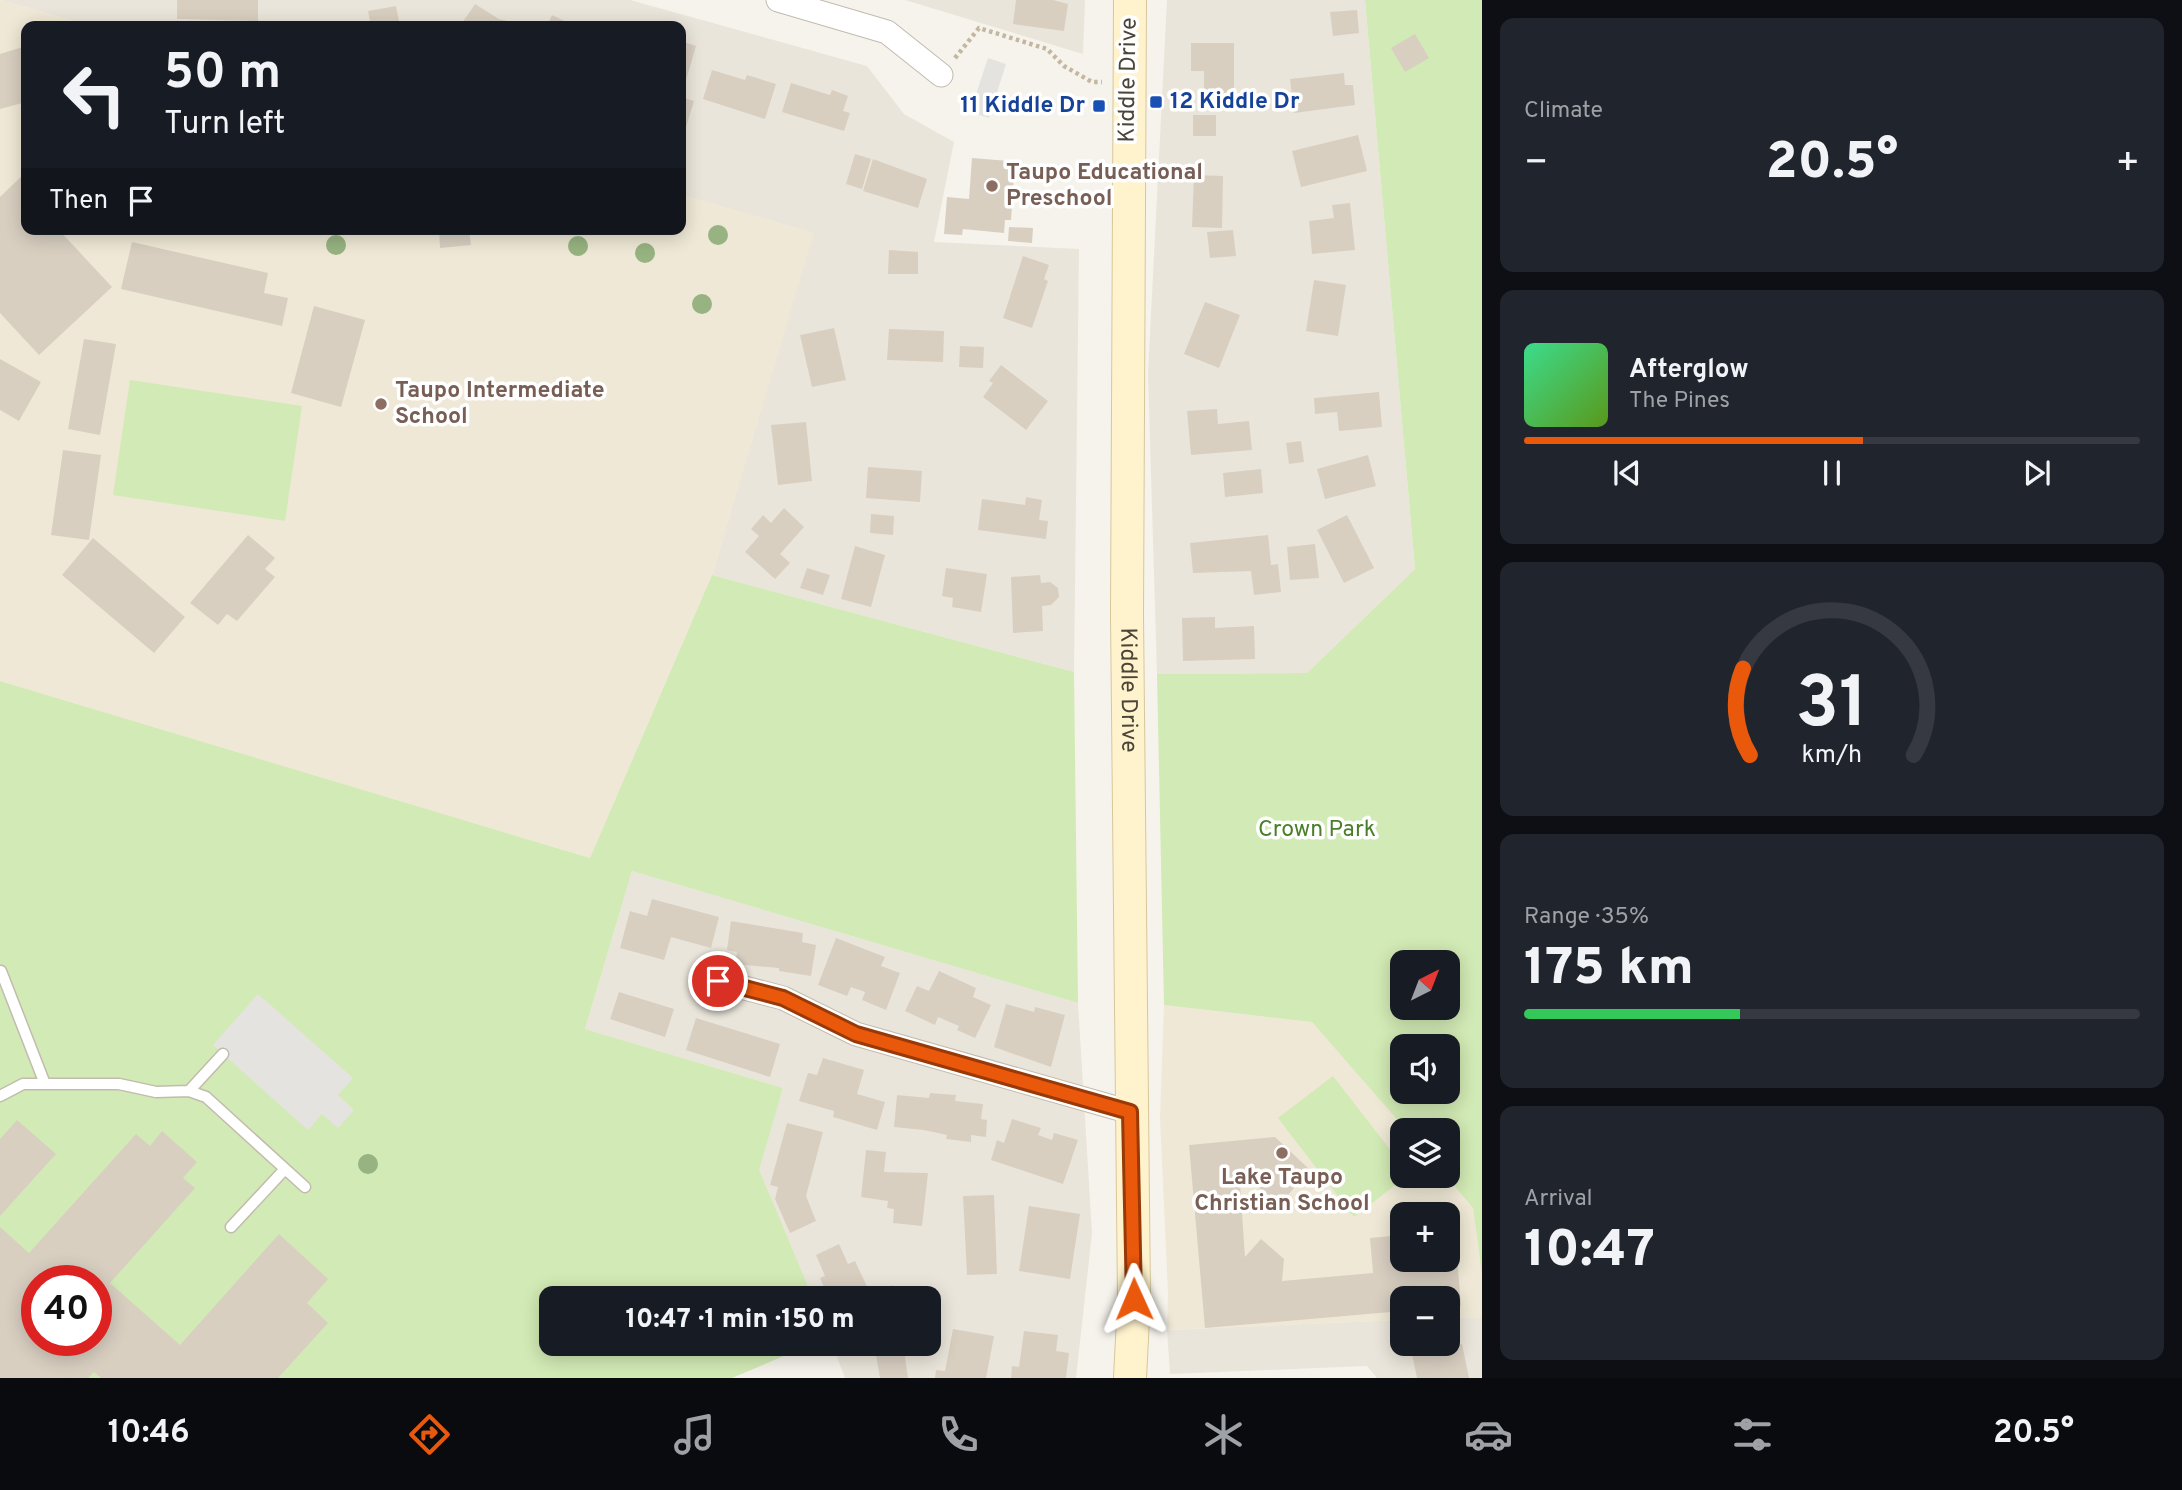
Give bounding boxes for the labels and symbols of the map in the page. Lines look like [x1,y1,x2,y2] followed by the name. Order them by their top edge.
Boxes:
[1113,17,1145,143] street label: Kiddle Drive
[1170,88,1300,117] place label: 12 Kiddle Dr
[960,92,1085,121] place label: 11 Kiddle Dr
[1148,94,1164,110] marker: 12 Kiddle Dr
[1091,98,1107,114] marker: 11 Kiddle Dr
[1006,159,1203,214] place label: Taupo Educational Preschool
[984,178,1000,194] marker: Taupo Educational Preschool
[395,377,605,432] place label: Taupo Intermediate School
[373,396,389,412] marker: Taupo Intermediate School
[1113,627,1143,753] street label: Kiddle Drive
[1258,816,1376,845] park label: Crown Park
[1390,950,1460,1020] north arrow
[688,951,748,1011] pin
[1274,1145,1290,1161] marker: Lake Taupo Christian School
[1194,1164,1370,1219] place label: Lake Taupo Christian School
[1097,1262,1171,1336] position arrow
[21,1265,112,1356] speed limit sign: 40

